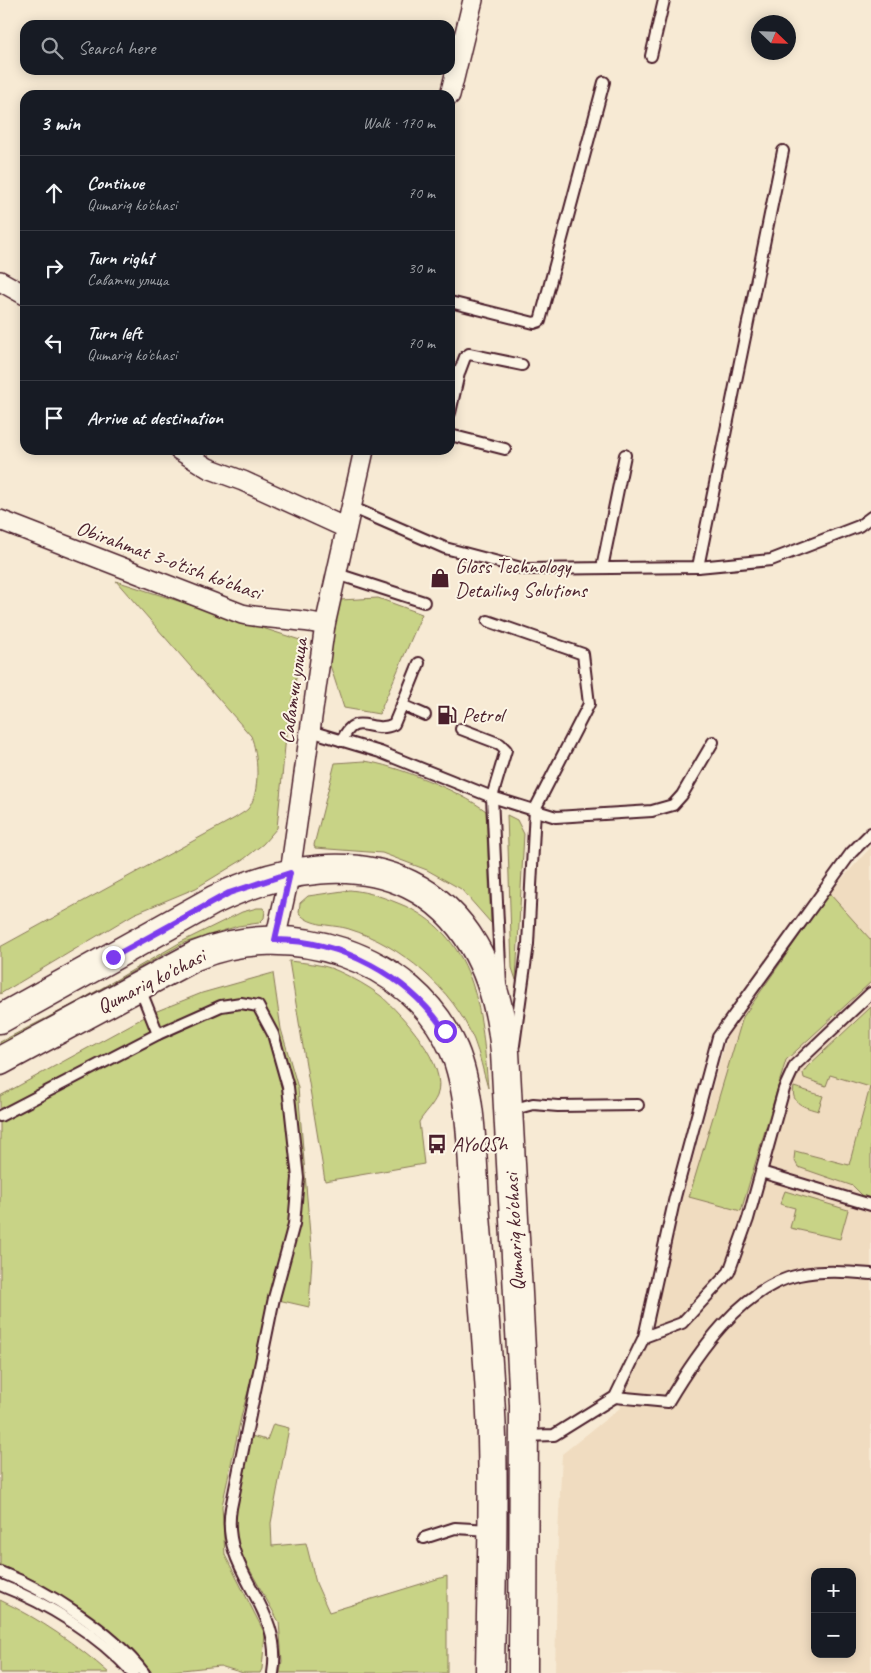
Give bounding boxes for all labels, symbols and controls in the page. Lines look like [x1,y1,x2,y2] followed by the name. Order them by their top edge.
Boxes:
[751,15,796,60] north arrow
[20,20,455,75] search box
[38,34,66,62] icon: search
[78,36,155,60] text: Search here
[40,110,80,136] text: 3 min
[363,113,435,133] text: Walk · 170 m
[87,171,144,195] text: Continue
[40,179,68,207] icon: ahead
[408,183,435,203] text: 70 m
[87,195,177,215] text: Qumariq ko'chasi
[87,246,154,270] text: Turn right
[40,254,68,282] icon: right
[408,258,435,278] text: 30 m
[87,270,168,290] text: Саватчи улица
[87,321,142,345] text: Turn left
[40,329,68,357] icon: left
[408,333,435,353] text: 70 m
[87,345,177,365] text: Qumariq ko'chasi
[40,404,68,432] icon: arrive
[87,406,223,430] text: Arrive at destination
[73,514,268,607] street label: Obirahmat 3-o'tish ko'chasi
[455,553,589,603] place label: Gloss Technology Detailing Solutions
[429,567,451,589] shop icon: Gloss Technology Detailing Solutions
[273,634,314,746] street label: Саватчи улица
[462,702,507,728] place label: Petrol
[436,704,458,726] fuel station icon: Petrol
[93,941,212,1019] street label: Qumariq ko'chasi
[102,946,125,969] route end
[434,1020,457,1043] route start
[452,1131,509,1157] place label: AYoQSh
[426,1133,448,1155] bus stop icon: AYoQSh
[498,1169,530,1292] street label: Qumariq ko'chasi
[811,1568,856,1658] map controls
[811,1568,856,1613] button: +
[811,1613,856,1658] button: −

